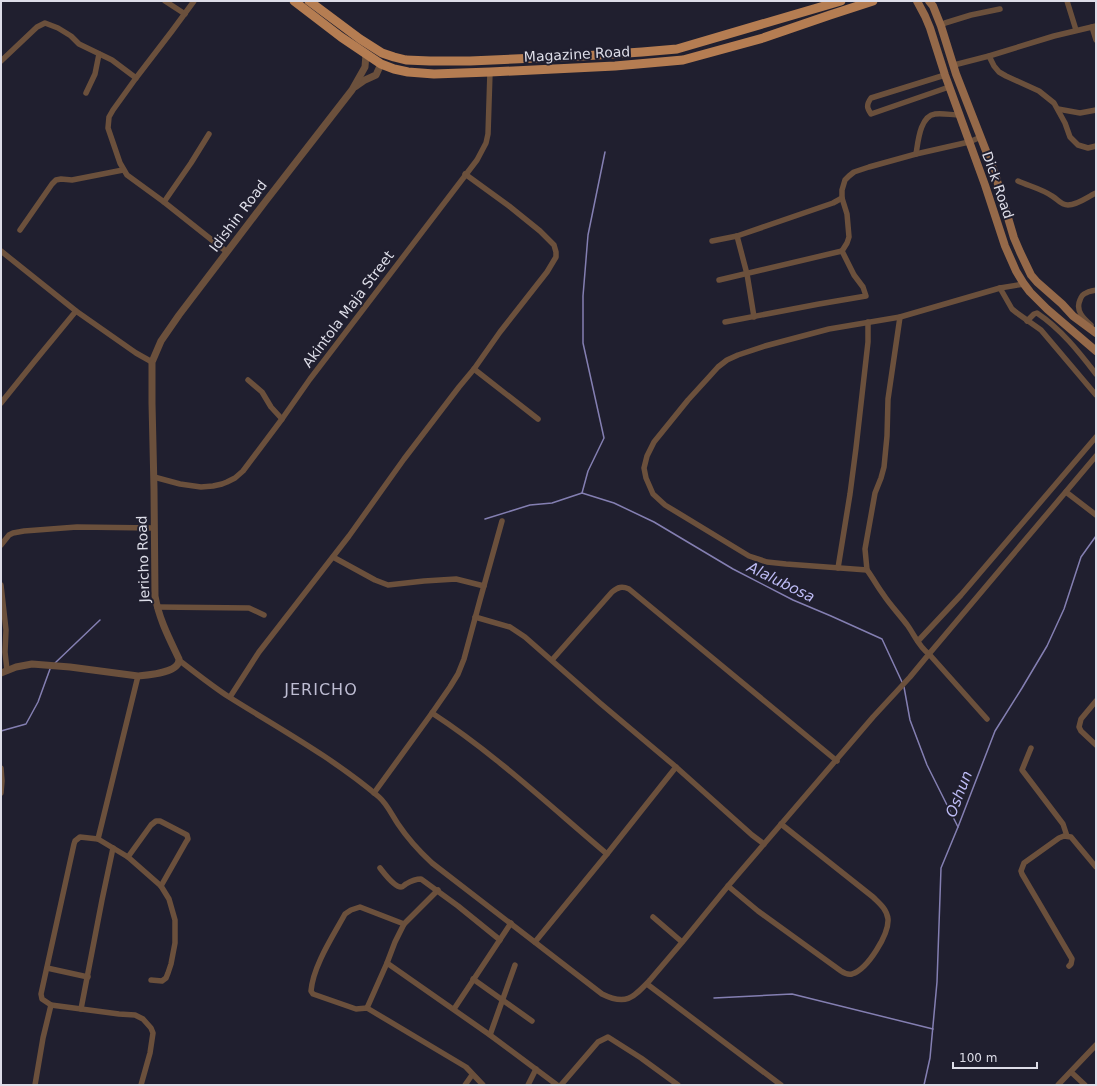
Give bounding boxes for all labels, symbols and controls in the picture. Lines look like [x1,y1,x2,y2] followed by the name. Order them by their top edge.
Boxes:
[523,43,631,65] street label: Magazine Road
[979,149,1017,221] street label: Dick Road
[206,177,270,255] street label: Idishin Road
[299,247,397,370] street label: Akintola Maja Street
[133,515,153,604] street label: Jericho Road
[743,557,818,606] water label: Alalubosa
[283,680,358,699] district label: JERICHO
[942,768,976,820] water label: Oshun
[953,1044,1037,1070] scale bar
[959,1051,997,1065] text: 100 m

